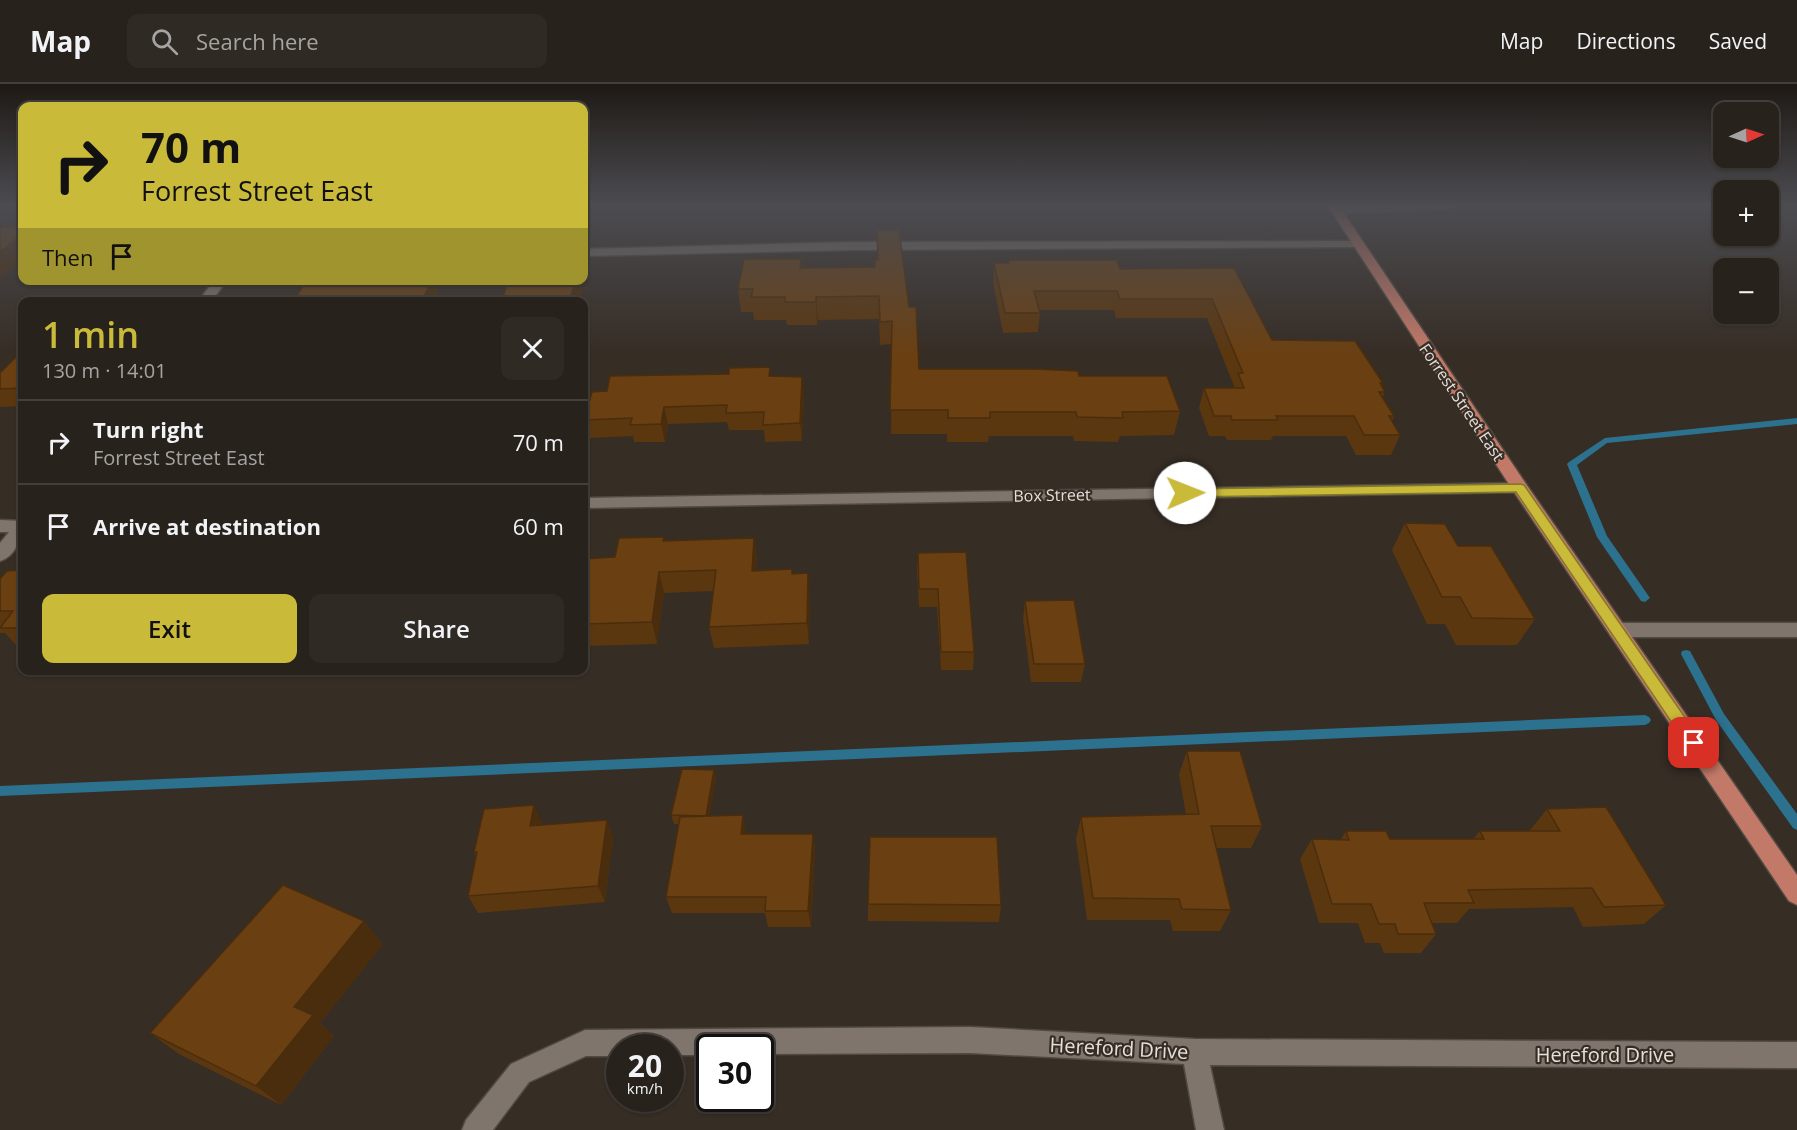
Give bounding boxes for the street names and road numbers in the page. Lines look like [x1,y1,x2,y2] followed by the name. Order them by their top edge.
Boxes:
[1414,339,1510,465] street label: Forrest Street East
[1013,483,1091,507] street label: Box Street
[1049,1031,1189,1065] street label: Hereford Drive
[1536,1041,1674,1068] street label: Hereford Drive

